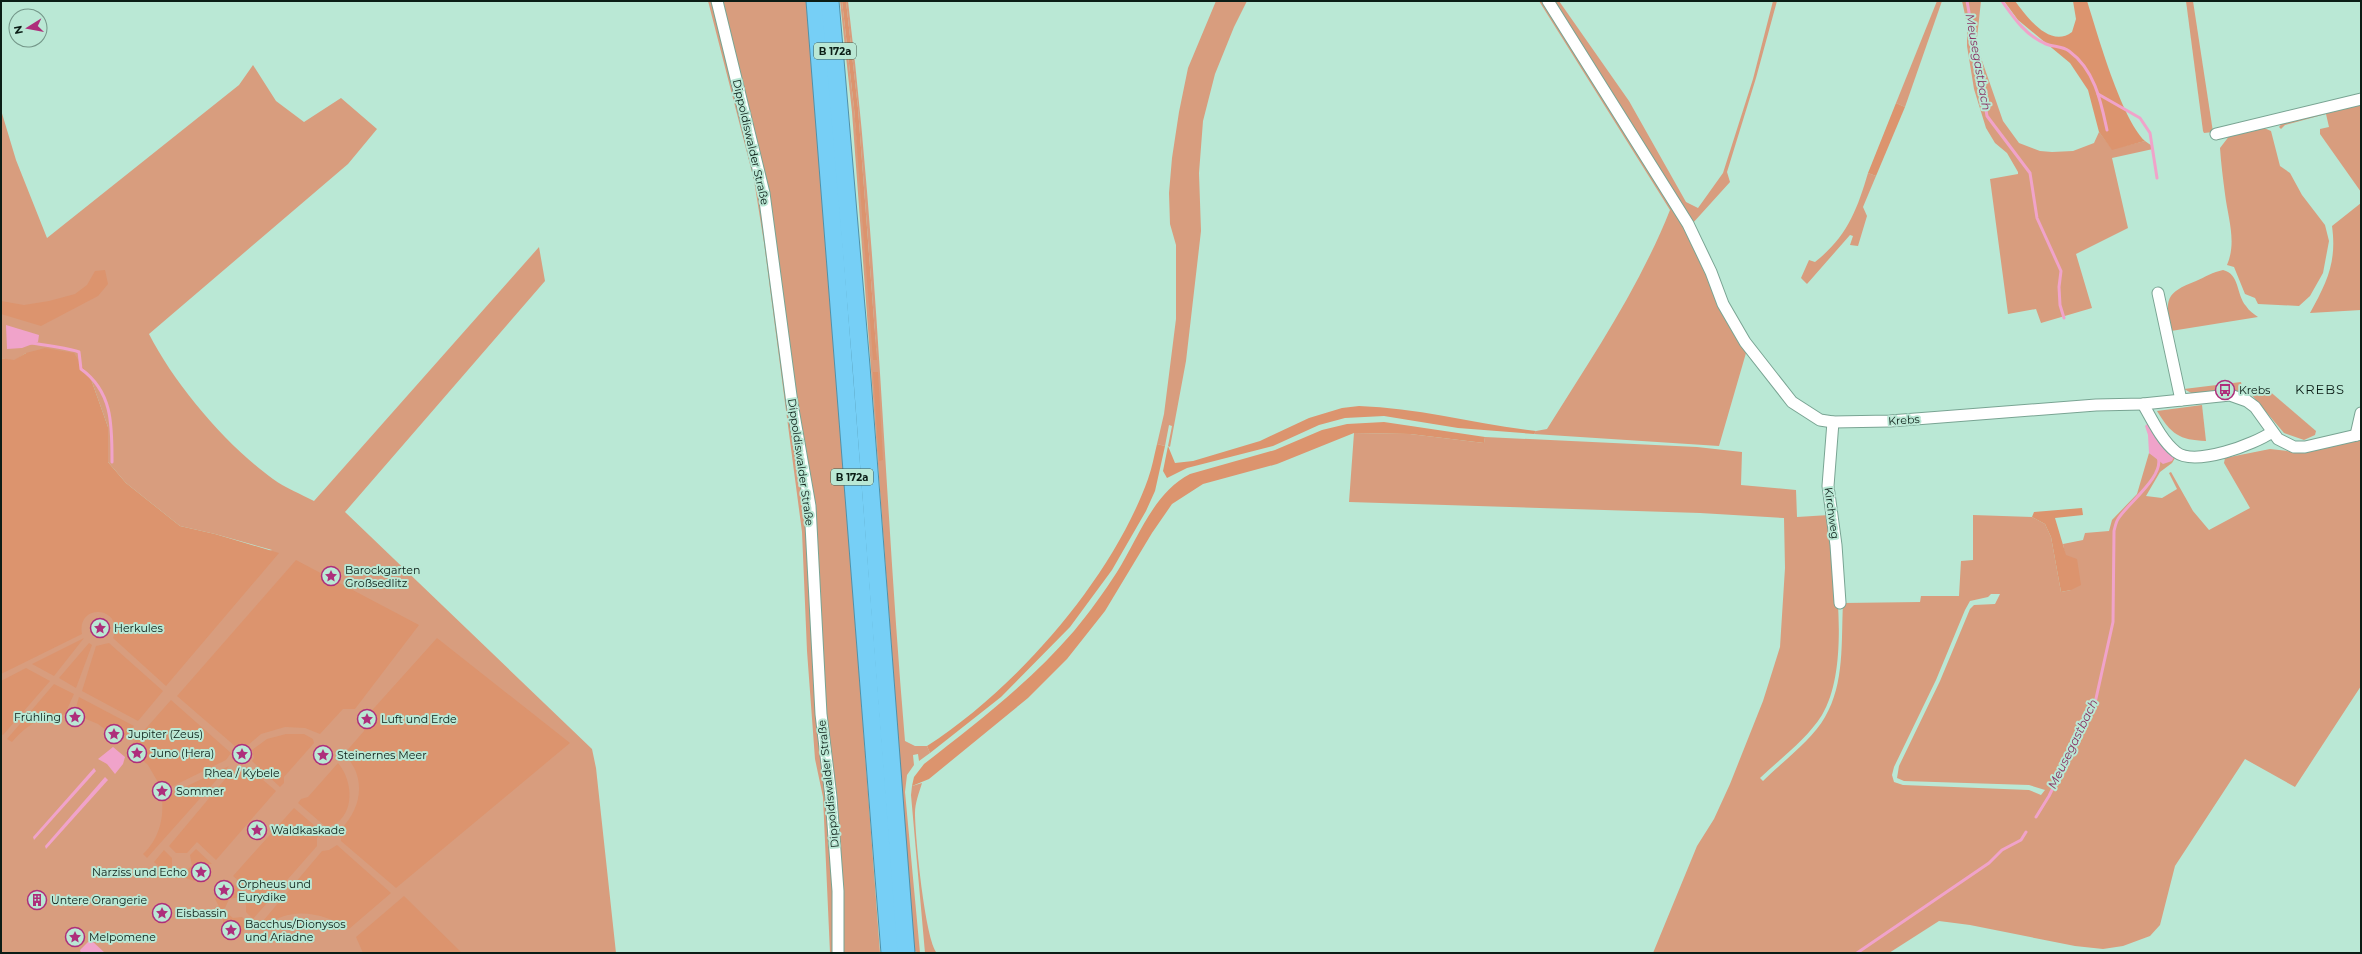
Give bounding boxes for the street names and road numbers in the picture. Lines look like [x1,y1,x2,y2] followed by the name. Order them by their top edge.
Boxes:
[814,43,856,59] road number: B 172a
[730,78,772,207] street label: Dippoldiswalder Straße
[785,397,817,527] street label: Dippoldiswalder Straße
[1888,412,1921,428] street label: Krebs
[831,469,873,485] road number: B 172a
[1821,486,1843,540] street label: Kirchweg
[814,719,842,849] street label: Dippoldiswalder Straße

